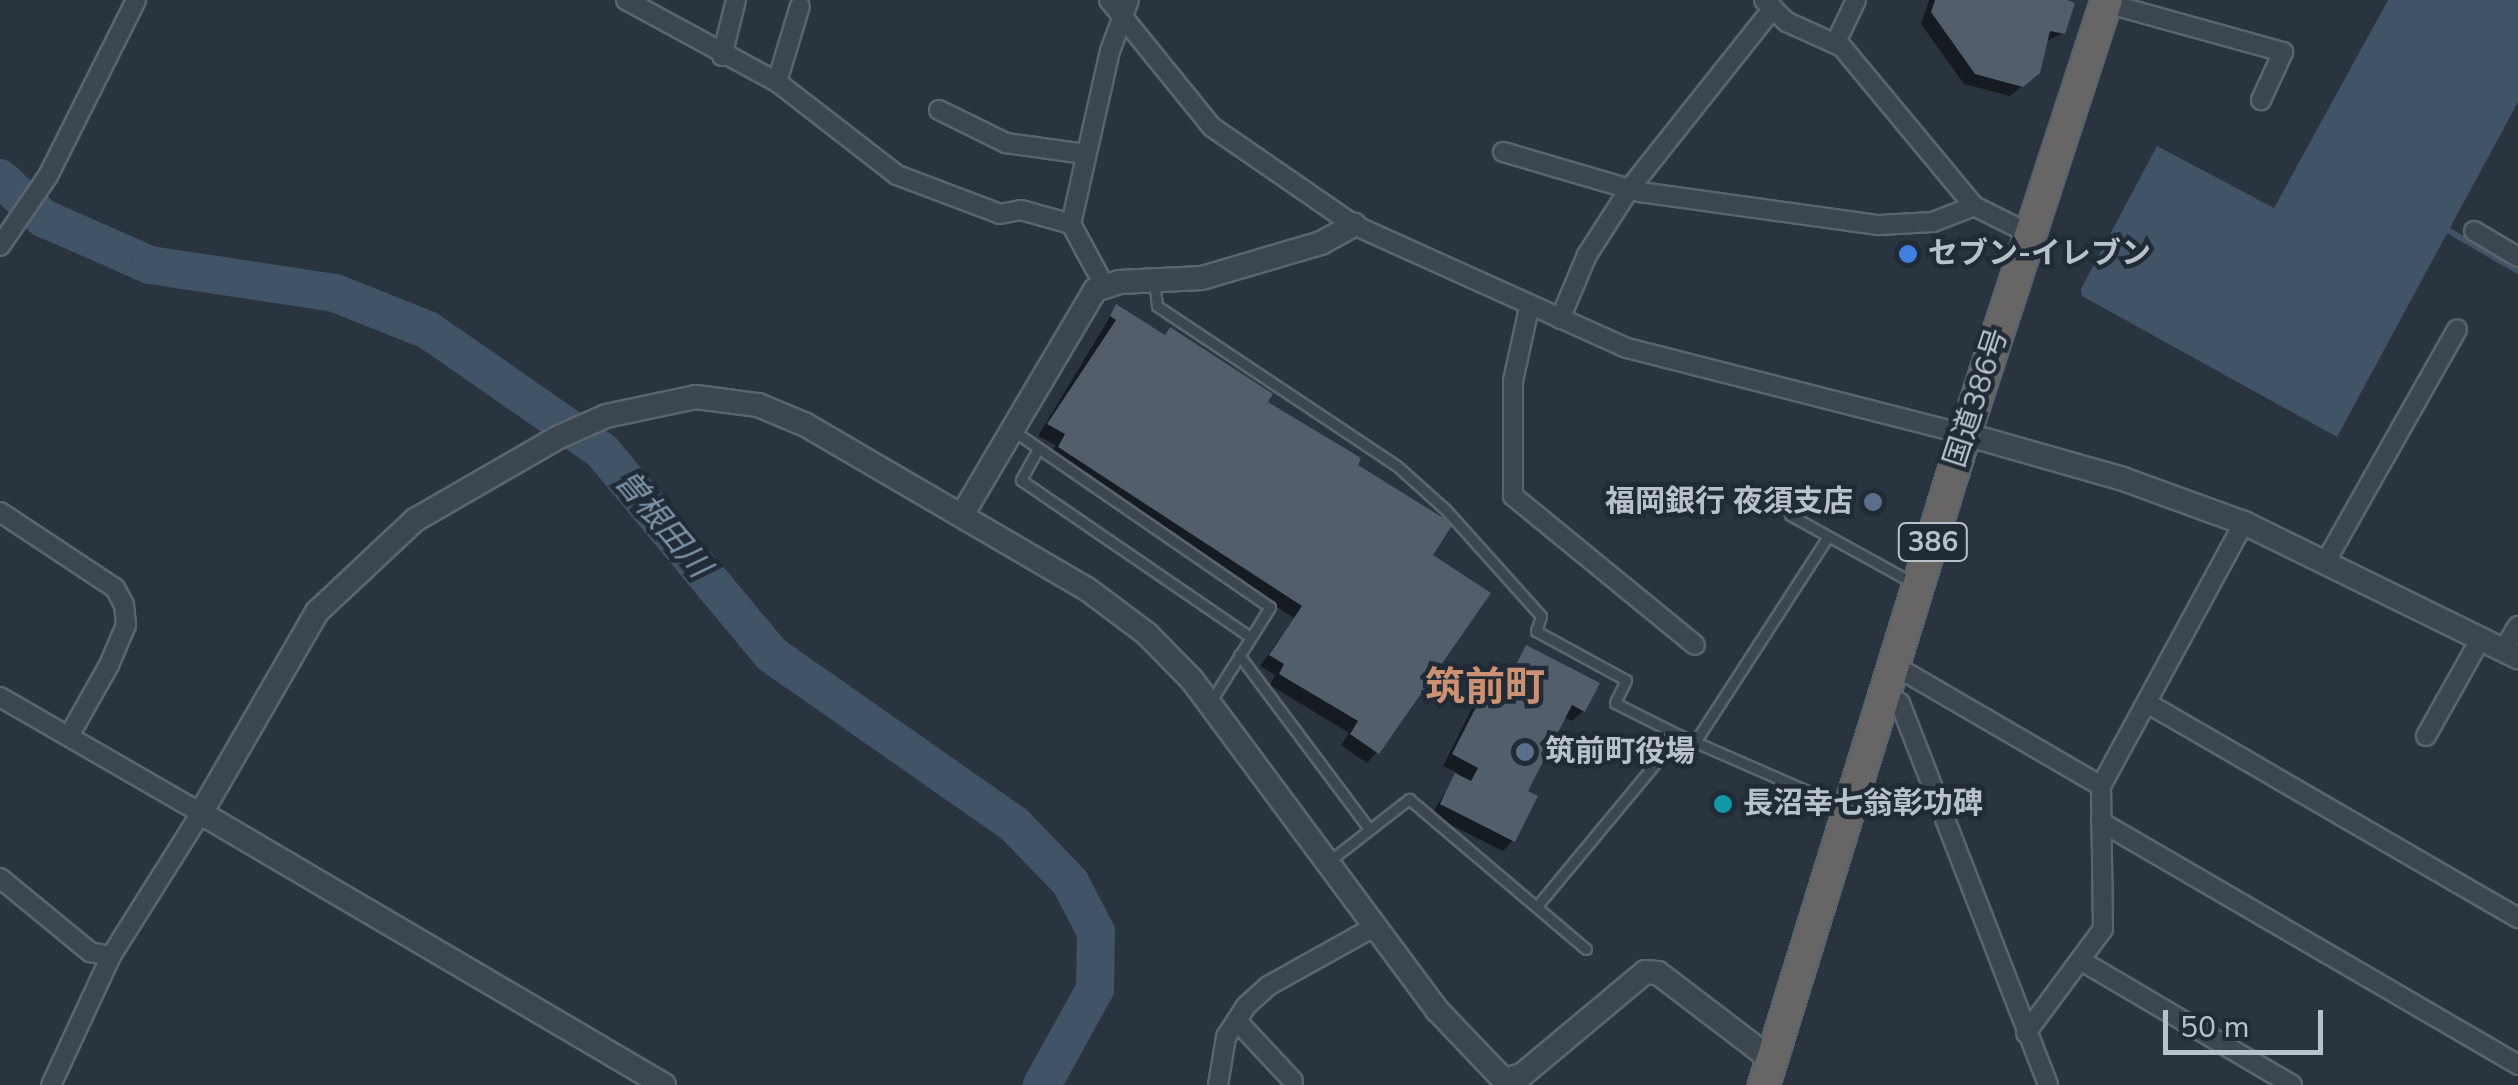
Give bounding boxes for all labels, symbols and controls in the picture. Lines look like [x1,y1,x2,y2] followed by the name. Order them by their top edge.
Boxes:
[1928,236,2151,272] place label: セブン-イレブン
[1897,243,1919,265] marker: セブン-イレブン
[1938,324,2016,472] street label: 国道386号
[606,463,718,585] water label: 曽根田川
[1605,484,1853,520] place label: 福岡銀行 夜須支店
[1862,491,1884,513] marker: 福岡銀行 夜須支店
[1896,519,1970,565] road number: 386
[1425,663,1545,711] district label: 筑前町
[1545,734,1695,770] place label: 筑前町役場
[1514,741,1536,763] marker: 筑前町役場
[1743,786,1983,822] place label: 長沼幸七翁彰功碑
[1712,793,1734,815] marker: 長沼幸七翁彰功碑
[2168,990,2328,1052] scale bar
[2180,1007,2249,1048] text: 50 m

